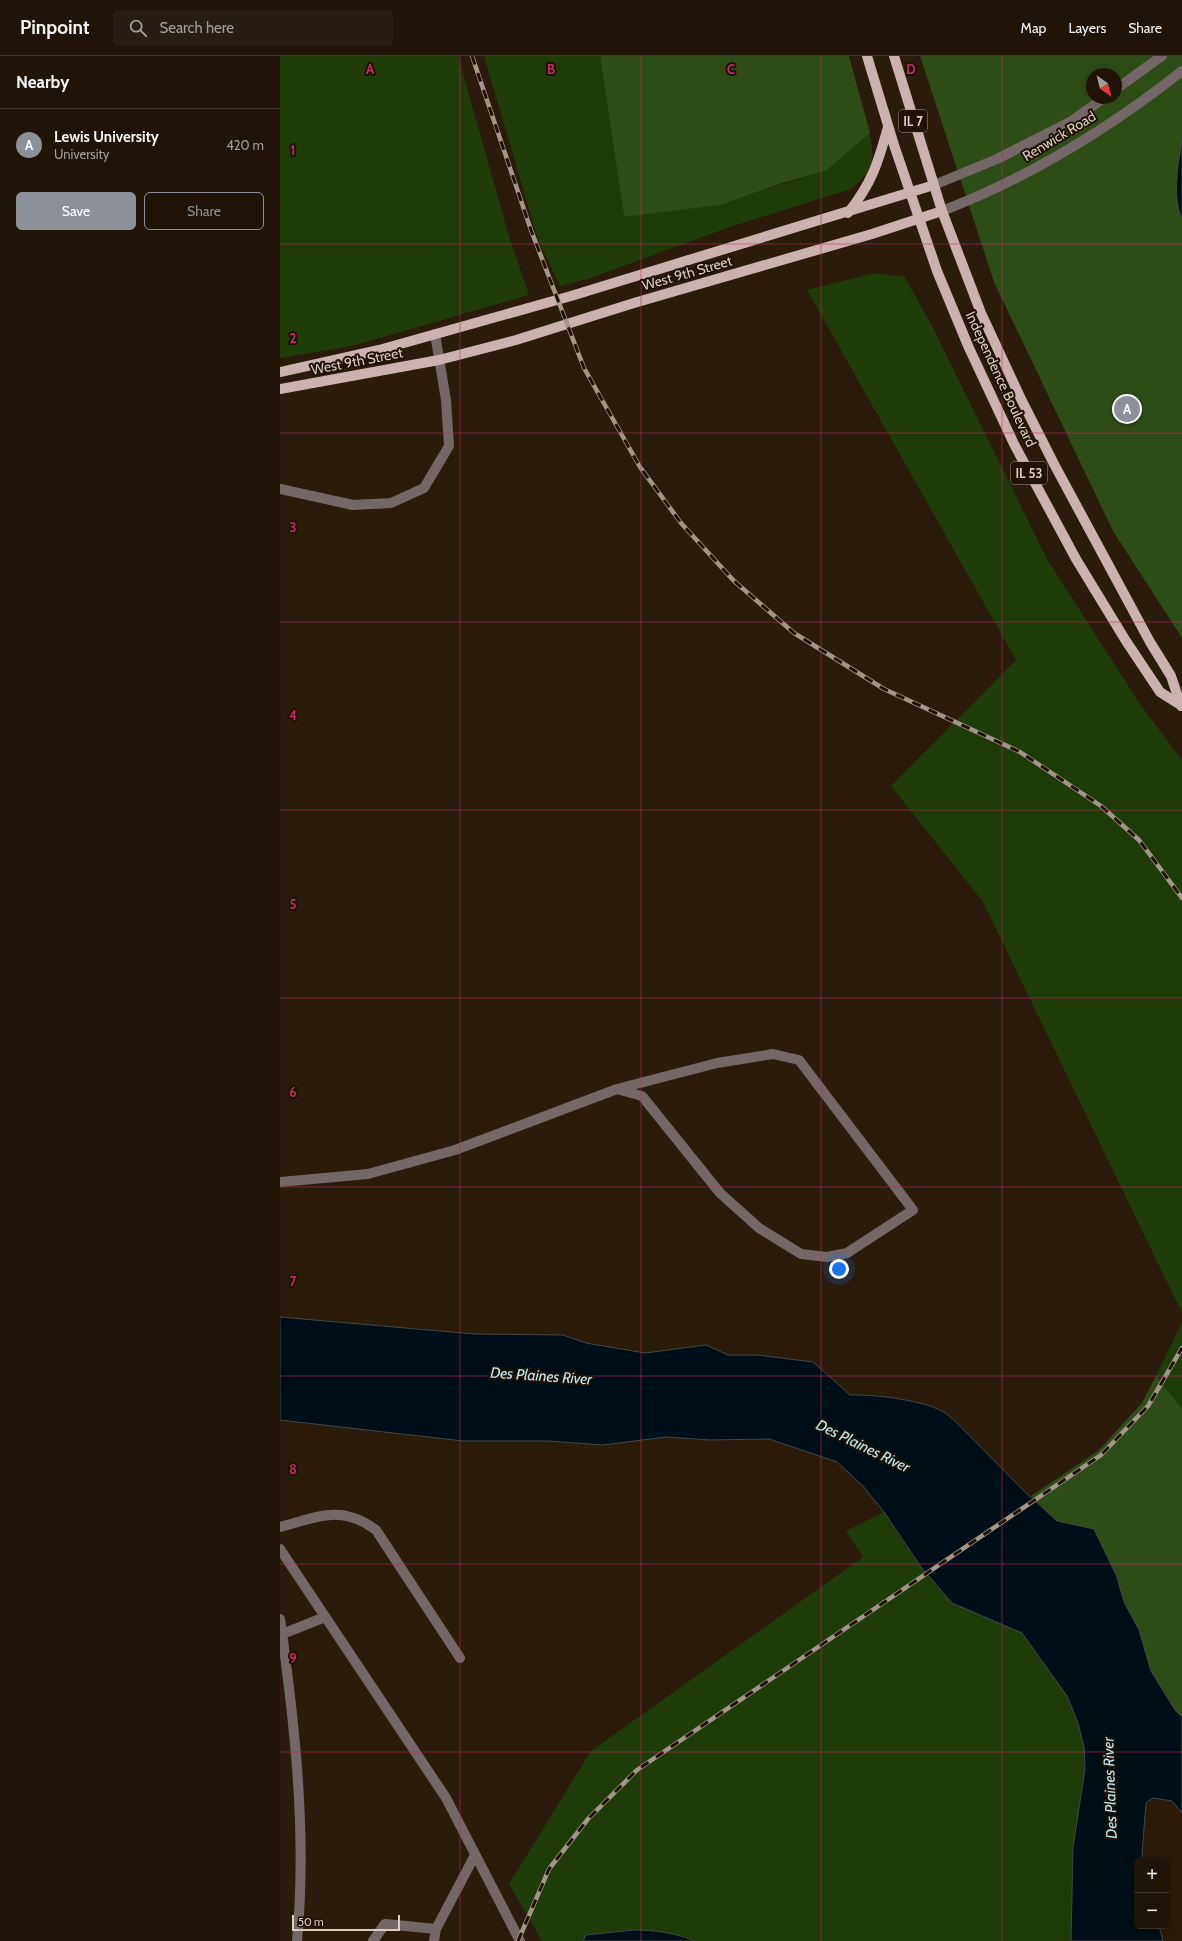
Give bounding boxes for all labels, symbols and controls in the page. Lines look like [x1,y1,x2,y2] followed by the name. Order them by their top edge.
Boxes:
[113,10,393,46] search box
[20,16,89,39] text: Pinpoint
[127,17,149,39] icon: search
[159,19,234,37] text: Search here
[1021,19,1046,37] text: Map
[1068,19,1106,37] text: Layers
[1128,19,1162,37] text: Share
[366,61,375,77] text: A
[547,61,555,77] text: B
[727,61,735,77] text: C
[906,61,916,77] text: D
[1086,68,1122,104] north arrow
[16,72,69,92] text: Nearby
[1019,107,1099,165] street label: Renwick Road
[899,110,927,132] road number: IL 7
[54,128,159,146] text: Lewis University
[25,137,33,153] text: A
[226,137,264,153] text: 420 m
[291,142,295,158] text: 1
[54,146,109,162] text: University
[16,192,136,230] button: Save
[144,192,264,230] button: Share
[640,251,734,294] street label: West 9th Street
[962,308,1040,450] street label: Independence Boulevard
[290,330,297,346] text: 2
[310,343,405,379] street label: West 9th Street
[1114,394,1140,424] pin: A
[1011,462,1047,484] road number: IL 53
[289,519,297,535] text: 3
[289,707,297,723] text: 4
[290,896,297,912] text: 5
[289,1084,297,1100] text: 6
[829,1259,849,1279] your location
[290,1273,297,1289] text: 7
[490,1363,594,1389] water label: Des Plaines River
[813,1416,914,1477] water label: Des Plaines River
[289,1461,297,1477] text: 8
[289,1650,297,1666] text: 9
[1099,1735,1121,1839] water label: Des Plaines River
[1134,1857,1170,1929] map controls
[1134,1857,1170,1893] button: +
[1134,1893,1170,1929] button: −
[292,1913,400,1932] scale bar
[298,1915,324,1929] text: 50 m

